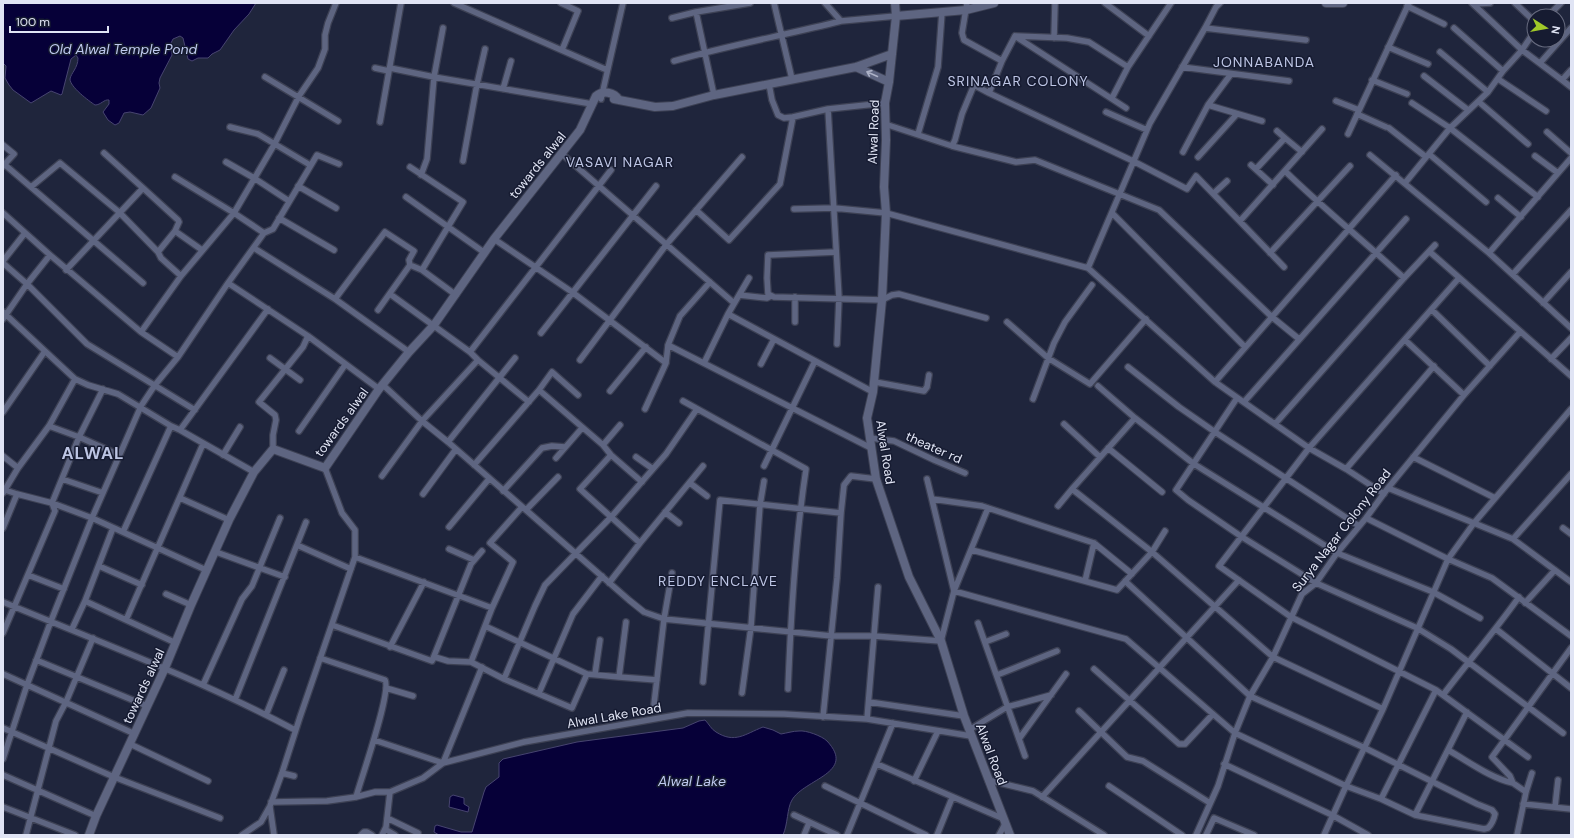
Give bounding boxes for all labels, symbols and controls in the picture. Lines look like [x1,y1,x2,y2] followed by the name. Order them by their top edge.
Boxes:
[10,8,108,34] scale bar
[1526,8,1566,48] north arrow
[16,14,50,30] text: 100 m
[1548,25,1563,35] text: N
[49,40,198,58] water label: Old Alwal Temple Pond
[1213,53,1315,71] district label: JONNABANDA
[867,70,879,77] one-way arrow
[947,72,1089,90] district label: SRINAGAR COLONY
[864,99,883,165] street label: Alwal Road
[505,128,570,202] street label: towards alwal
[566,153,674,171] district label: VASAVI NAGAR
[311,384,372,460] street label: towards alwal
[872,419,899,485] street label: Alwal Road
[903,427,965,467] street label: theater rd
[61,442,125,464] district label: ALWAL
[1288,465,1395,595] street label: Surya Nagar Colony Road
[658,572,778,590] district label: REDDY ENCLAVE
[119,646,168,727] street label: towards alwal
[565,699,663,732] street label: Alwal Lake Road
[972,721,1011,788] street label: Alwal Road
[657,772,726,790] water label: Alwal Lake

